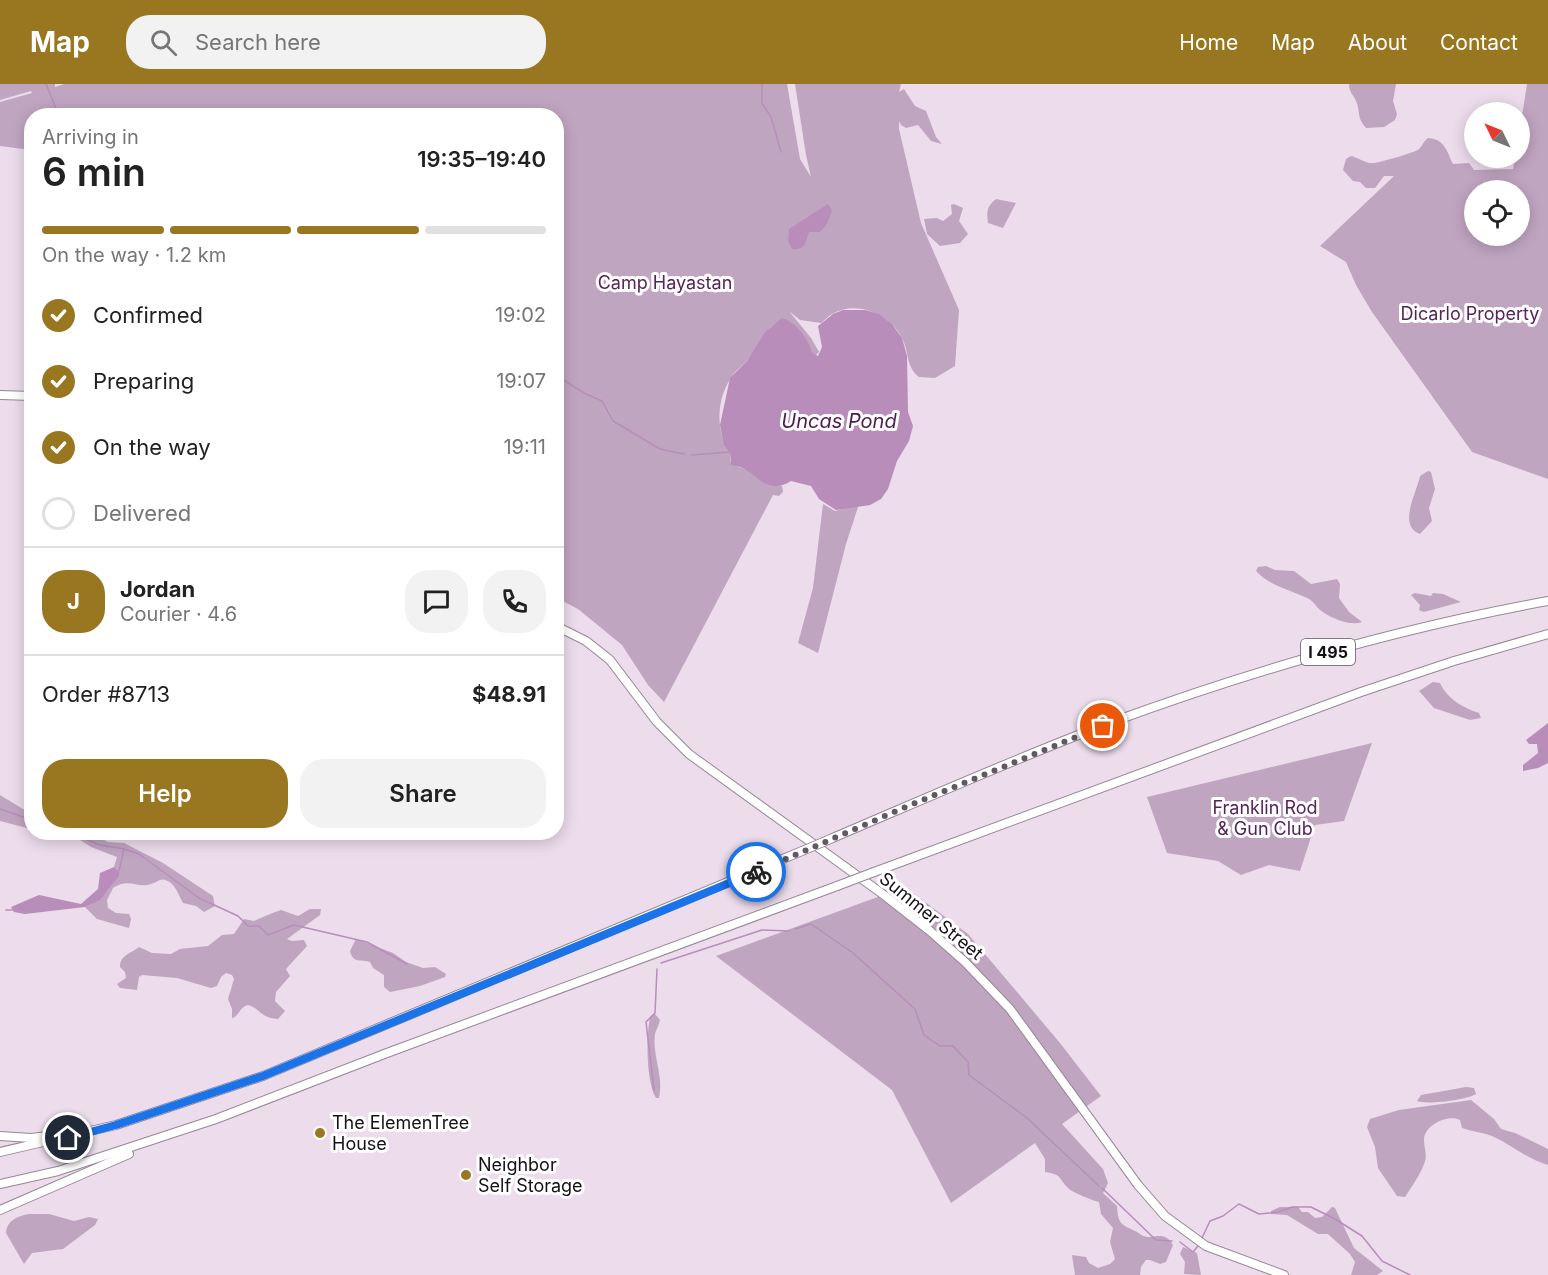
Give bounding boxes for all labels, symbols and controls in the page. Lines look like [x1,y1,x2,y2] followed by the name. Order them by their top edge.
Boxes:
[126,15,546,69] search box
[30,25,90,59] text: Map
[147,26,180,59] icon: search
[195,29,321,55] text: Search here
[1179,30,1238,55] text: Home
[1271,30,1315,55] text: Map
[1348,30,1407,55] text: About
[1440,30,1518,55] text: Contact
[1464,102,1530,168] north arrow
[1464,102,1530,246] map controls
[42,125,139,149] text: Arriving in
[417,146,546,172] text: 19:35–19:40
[42,148,146,195] text: 6 min
[1464,180,1530,246] button: locate
[42,243,226,267] text: On the way · 1.2 km
[598,272,732,293] park label: Camp Hayastan
[42,299,75,332] icon: check
[93,302,203,328] text: Confirmed
[495,303,546,327] text: 19:02
[1401,303,1539,324] park label: Dicarlo Property
[42,365,75,398] icon: check
[93,368,194,394] text: Preparing
[496,369,546,393] text: 19:07
[781,409,897,433] water label: Uncas Pond
[42,431,75,464] icon: check
[93,434,211,460] text: On the way
[503,435,546,459] text: 19:11
[93,500,191,526] text: Delivered
[405,570,468,633] button: chat
[483,570,546,633] button: phone
[120,576,195,602] text: Jordan
[67,588,80,614] text: J
[120,602,237,626] text: Courier · 4.6
[1301,639,1355,665] road number: I 495
[42,681,170,707] text: Order #8713
[472,681,546,707] text: $48.91
[1077,700,1128,751] pin
[1086,709,1119,742] icon: bag
[42,759,288,828] button: Help
[300,759,546,828] button: Share
[1212,797,1318,839] park label: Franklin Rod & Gun Club
[726,842,786,902] courier
[740,856,773,889] icon: bike
[875,868,987,964] street label: Summer Street
[42,1112,93,1163] pin
[332,1112,469,1154] place label: The ElemenTree House
[51,1121,84,1154] icon: home
[313,1126,327,1140] marker: The ElemenTree House
[478,1154,583,1196] place label: Neighbor Self Storage
[459,1168,473,1182] marker: Neighbor Self Storage

